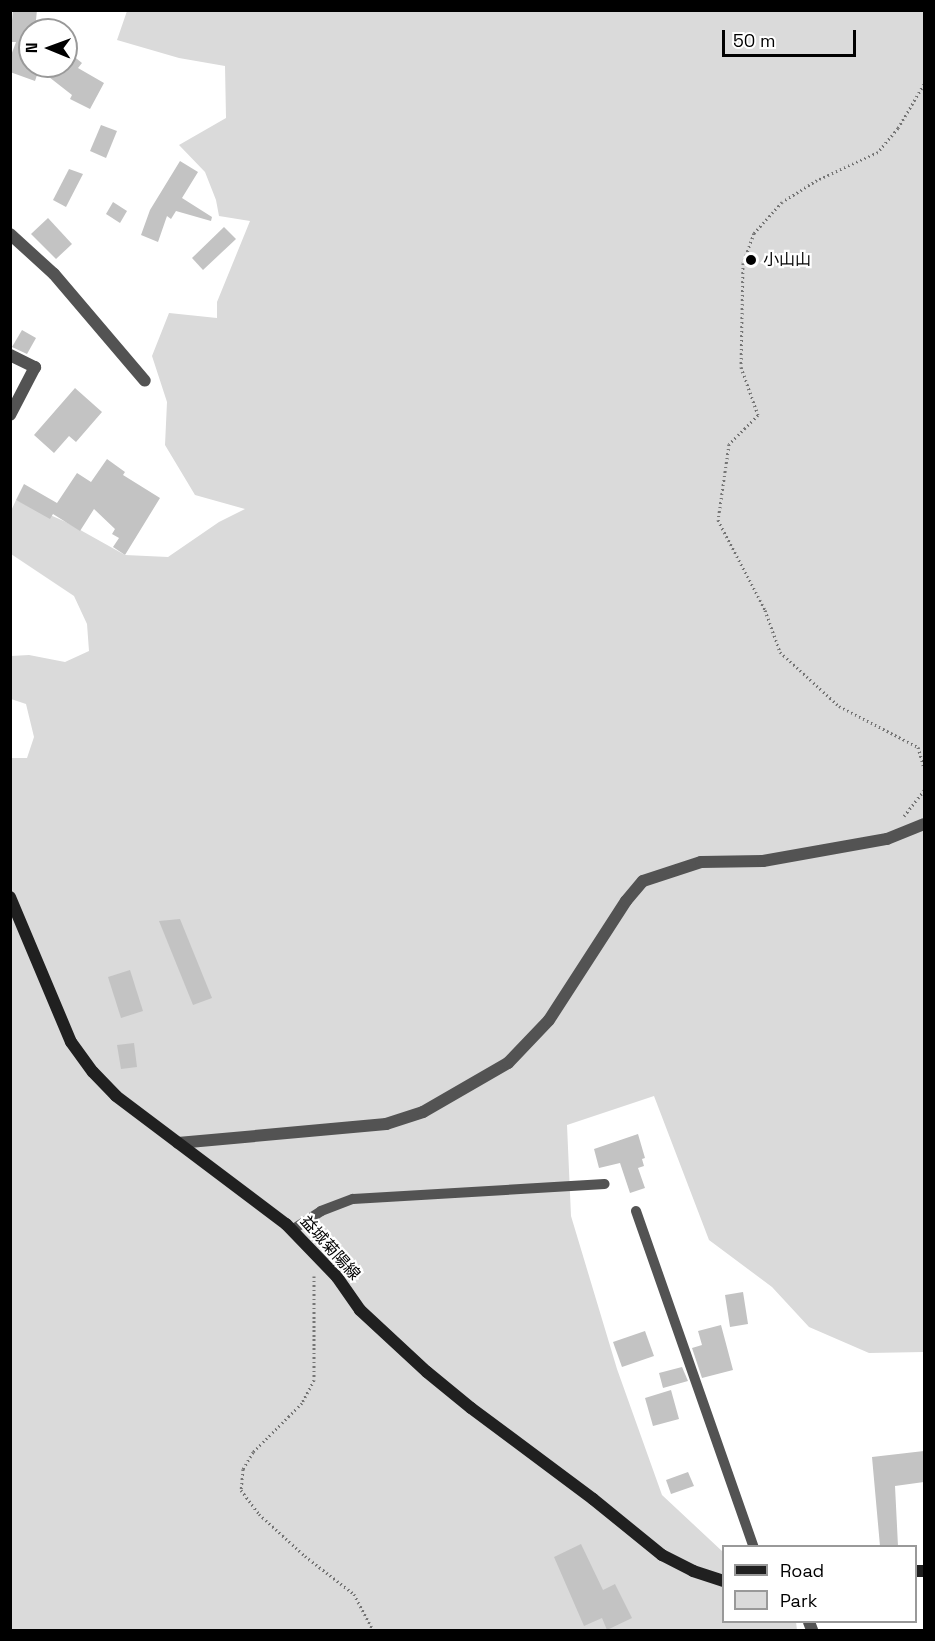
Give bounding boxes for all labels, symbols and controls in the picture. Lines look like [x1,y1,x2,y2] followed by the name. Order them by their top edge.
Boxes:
[18,18,78,78] north arrow
[725,18,858,56] scale bar
[733,29,775,52] text: 50 m
[21,42,42,53] text: N
[763,250,811,270] place label: 小山山
[744,253,758,267] marker: 小山山
[296,1212,364,1284] street label: 益城菊陽線
[722,1545,917,1623] legend
[780,1559,824,1582] text: Road
[780,1589,817,1612] text: Park

